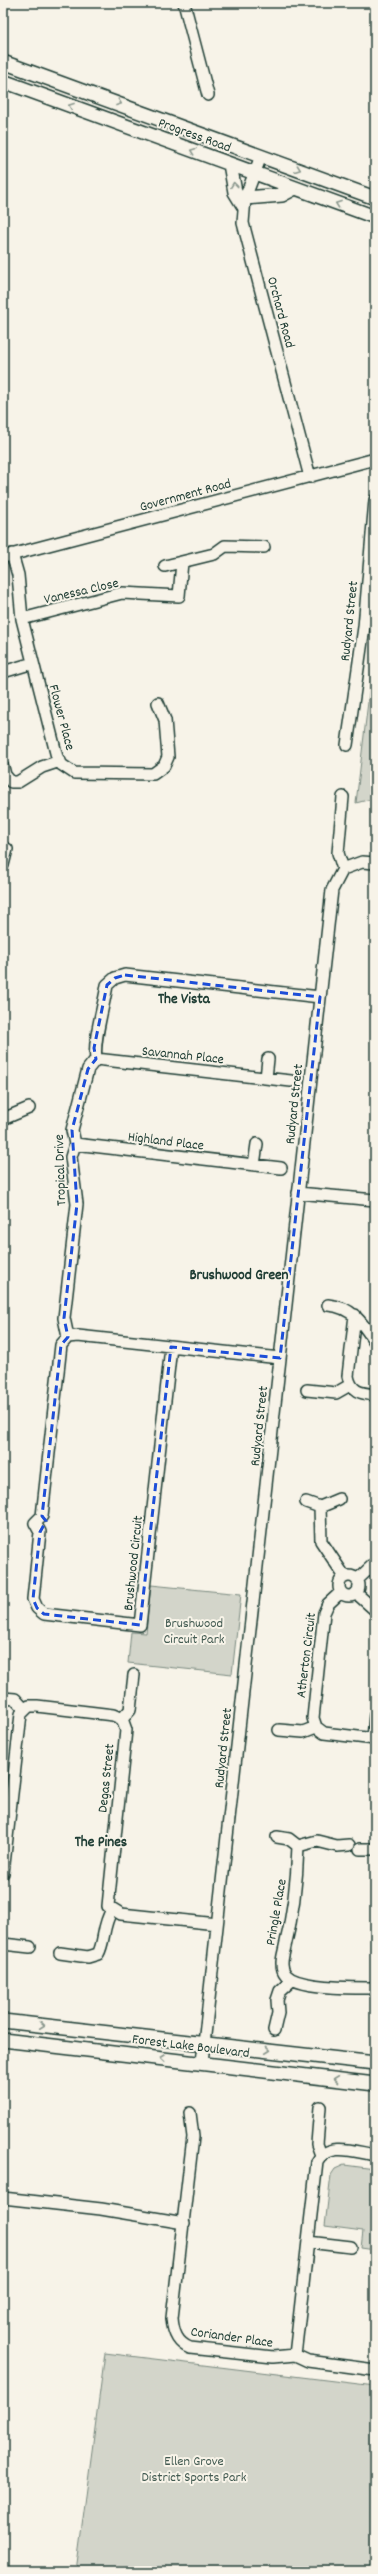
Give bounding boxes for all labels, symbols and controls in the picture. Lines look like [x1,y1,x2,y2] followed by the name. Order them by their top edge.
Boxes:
[115,99,122,107] one-way arrow
[68,102,75,111] one-way arrow
[155,113,234,158] street label: Progress Road
[190,147,197,155] one-way arrow
[294,165,301,173] one-way arrow
[230,182,239,189] one-way arrow
[335,200,342,209] one-way arrow
[261,275,299,350] street label: Orchard Road
[138,474,233,518] street label: Government Road
[42,574,121,610] street label: Vanessa Close
[336,580,364,662] street label: Rudyard Street
[43,682,79,753] street label: Flower Place
[158,989,211,1011] district label: The Vista
[141,1042,225,1070] street label: Savannah Place
[281,1063,309,1145] street label: Rudyard Street
[127,1127,205,1157] street label: Highland Place
[50,1134,72,1206] street label: Tropical Drive
[189,1265,289,1287] district label: Brushwood Green
[246,1385,274,1467] street label: Rudyard Street
[119,1515,149,1612] street label: Brushwood Circuit
[292,1611,322,1699] street label: Atherton Circuit
[163,1614,225,1650] park label: Brushwood Circuit Park
[210,1707,238,1789] street label: Rudyard Street
[93,1743,121,1814] street label: Degas Street
[75,1832,127,1854] district label: The Pines
[261,1877,293,1947] street label: Pringle Place
[39,2021,45,2030] one-way arrow
[131,2030,251,2064] street label: Forest Lake Boulevard
[265,2045,271,2054] one-way arrow
[160,2053,167,2062] one-way arrow
[333,2075,339,2084] one-way arrow
[189,2322,274,2354] street label: Coriander Place
[142,2452,247,2488] park label: Ellen Grove District Sports Park

